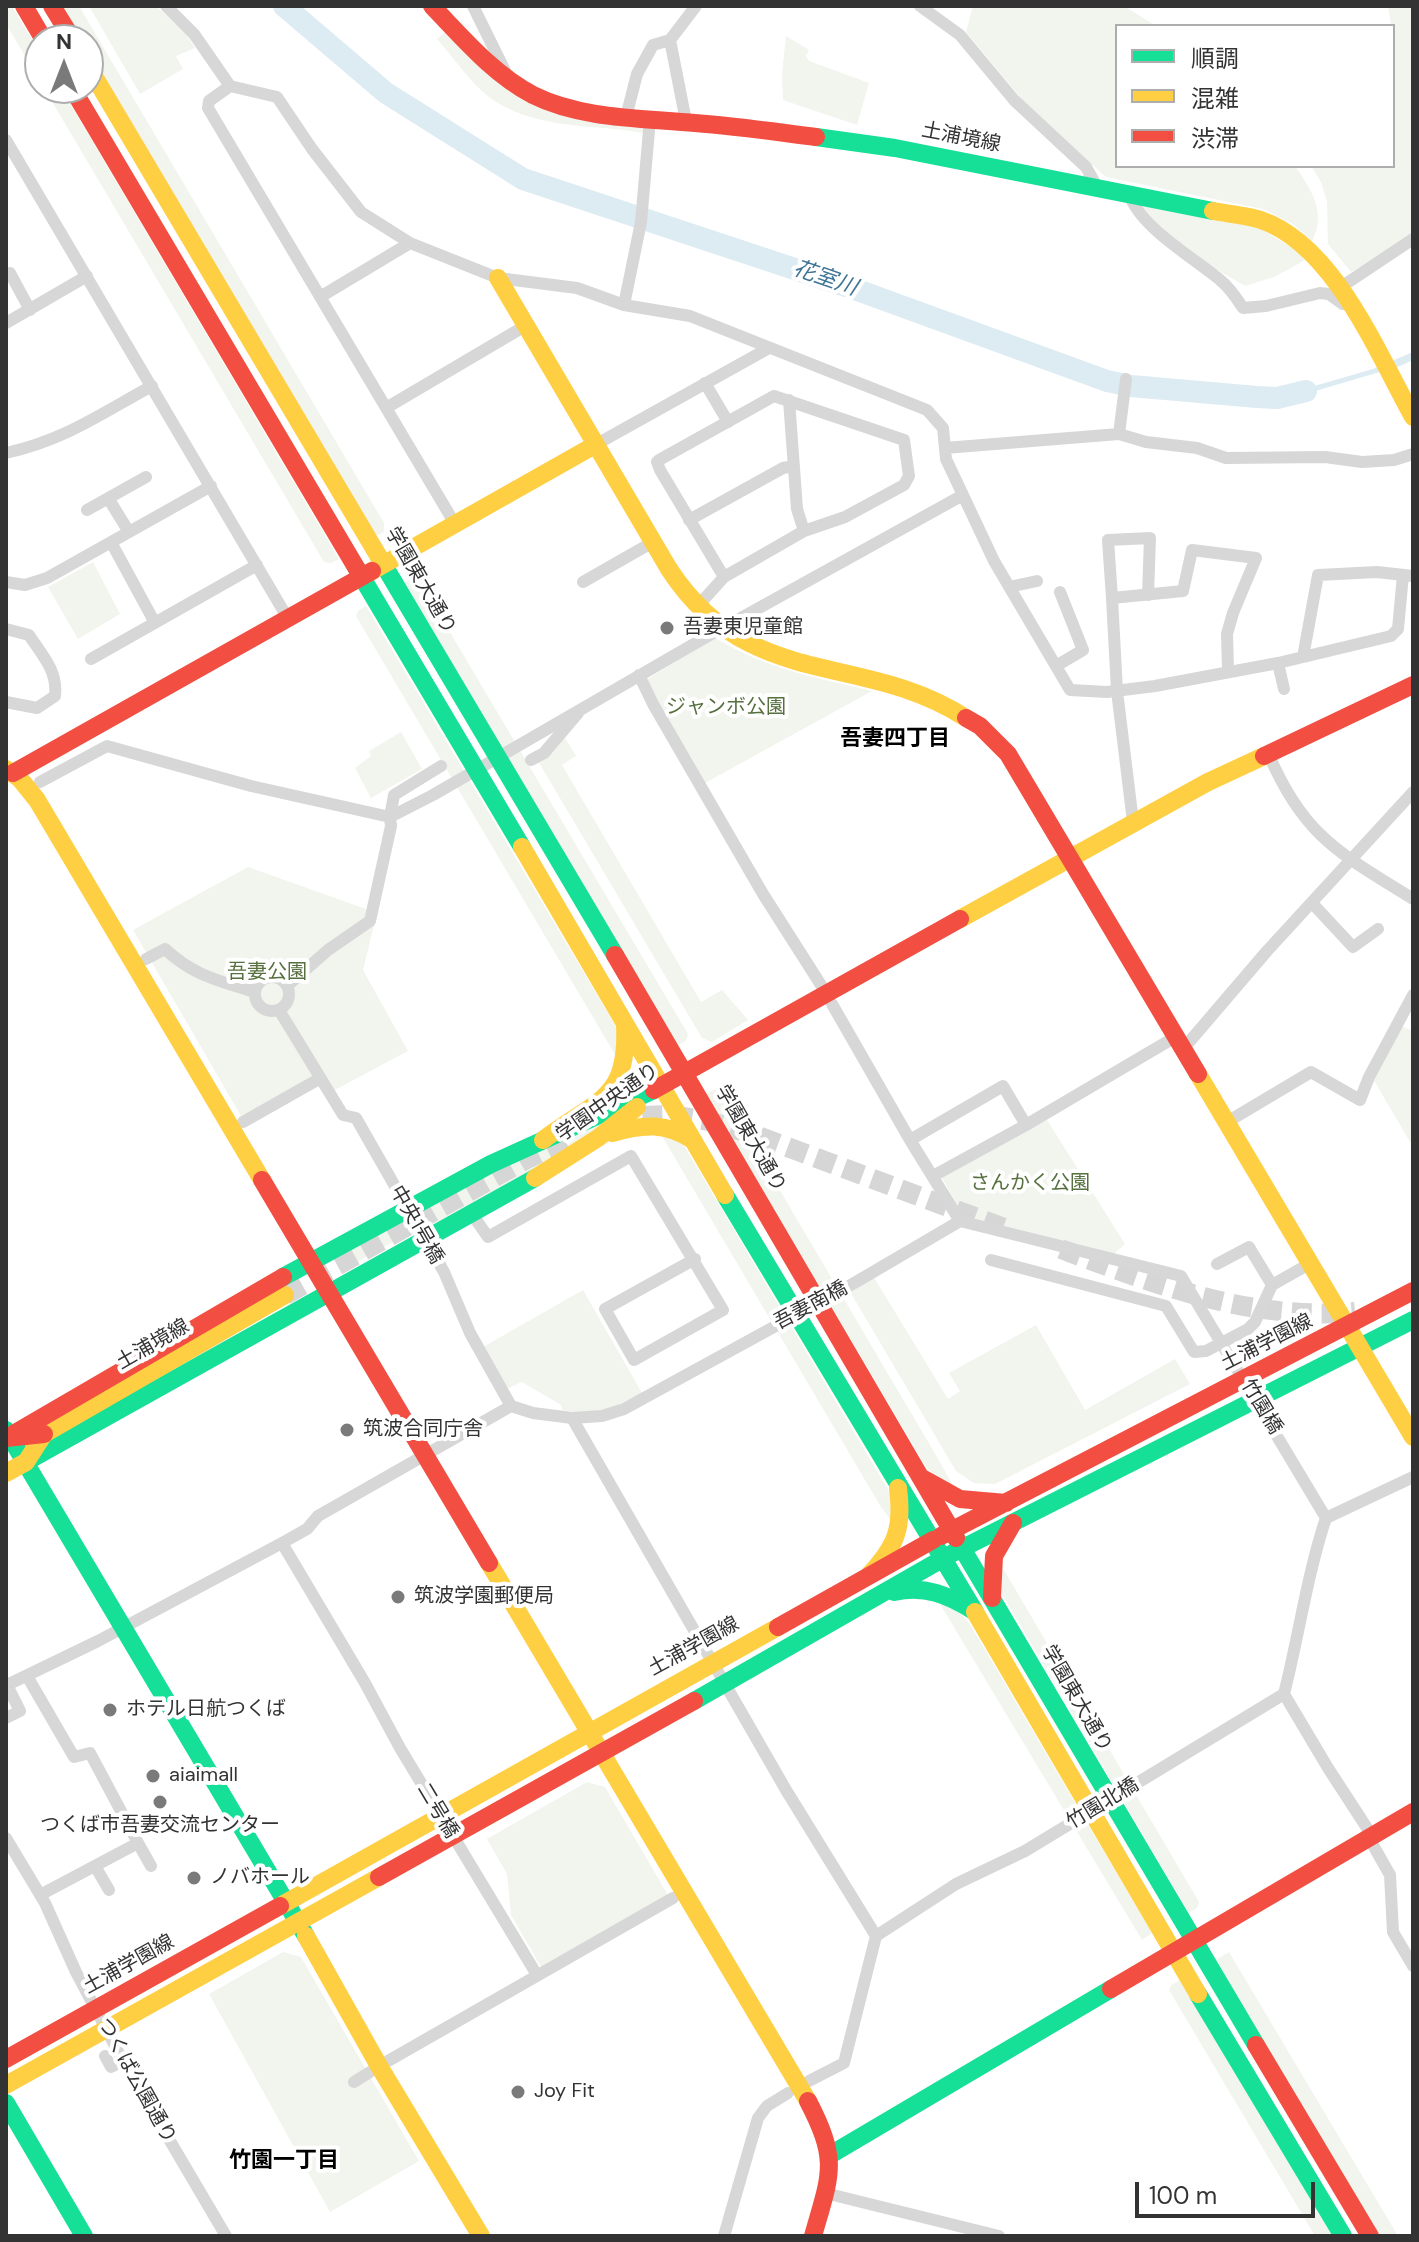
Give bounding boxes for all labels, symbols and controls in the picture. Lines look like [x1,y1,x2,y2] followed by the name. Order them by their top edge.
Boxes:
[24,24,104,104] north arrow
[1115,24,1395,168] legend
[56,27,72,56] text: N
[1191,43,1239,74] text: 順調
[1191,83,1239,114] text: 混雑
[919,119,1003,157] street label: 土浦境線
[1191,123,1239,154] text: 渋滞
[790,256,860,302] water label: 花室川
[380,523,460,639] street label: 学園東大通り
[683,616,803,640] place label: 吾妻東児童館
[658,619,676,637] marker: 吾妻東児童館
[666,696,786,720] park label: ジャンボ公園
[840,726,950,752] district label: 吾妻四丁目
[227,961,307,985] park label: 吾妻公園
[552,1059,664,1147] street label: 学園中央通り
[710,1081,790,1197] street label: 学園東大通り
[970,1172,1090,1196] park label: さんかく公園
[384,1182,448,1268] street label: 中央1号橋
[770,1277,852,1335] street label: 吾妻南橋
[1217,1310,1317,1376] street label: 土浦学園線
[112,1315,194,1375] street label: 土浦境線
[1235,1375,1287,1439] street label: 竹園橋
[363,1418,483,1442] place label: 筑波合同庁舎
[338,1421,356,1439] marker: 筑波合同庁舎
[414,1585,554,1609] place label: 筑波学園郵便局
[389,1588,407,1606] marker: 筑波学園郵便局
[644,1612,744,1682] street label: 土浦学園線
[1036,1641,1116,1757] street label: 学園東大通り
[126,1698,286,1722] place label: ホテル日航つくば
[101,1701,119,1719] marker: ホテル日航つくば
[169,1764,238,1788] place label: aiaimall
[144,1767,162,1785] marker: aiaimall
[1063,1773,1143,1835] street label: 竹園北橋
[411,1779,463,1843] street label: 二号橋
[151,1793,169,1811] marker: つくば市吾妻交流センター
[40,1814,280,1838] place label: つくば市吾妻交流センター
[210,1866,310,1890] place label: ノバホール
[185,1869,203,1887] marker: ノバホール
[79,1930,179,2000] street label: 土浦学園線
[92,2014,180,2148] street label: つくば公園通り
[534,2080,595,2104] place label: Joy Fit
[509,2083,527,2101] marker: Joy Fit
[229,2148,339,2174] district label: 竹園一丁目
[1139,2166,1319,2216] scale bar
[1149,2180,1217,2211] text: 100 m

